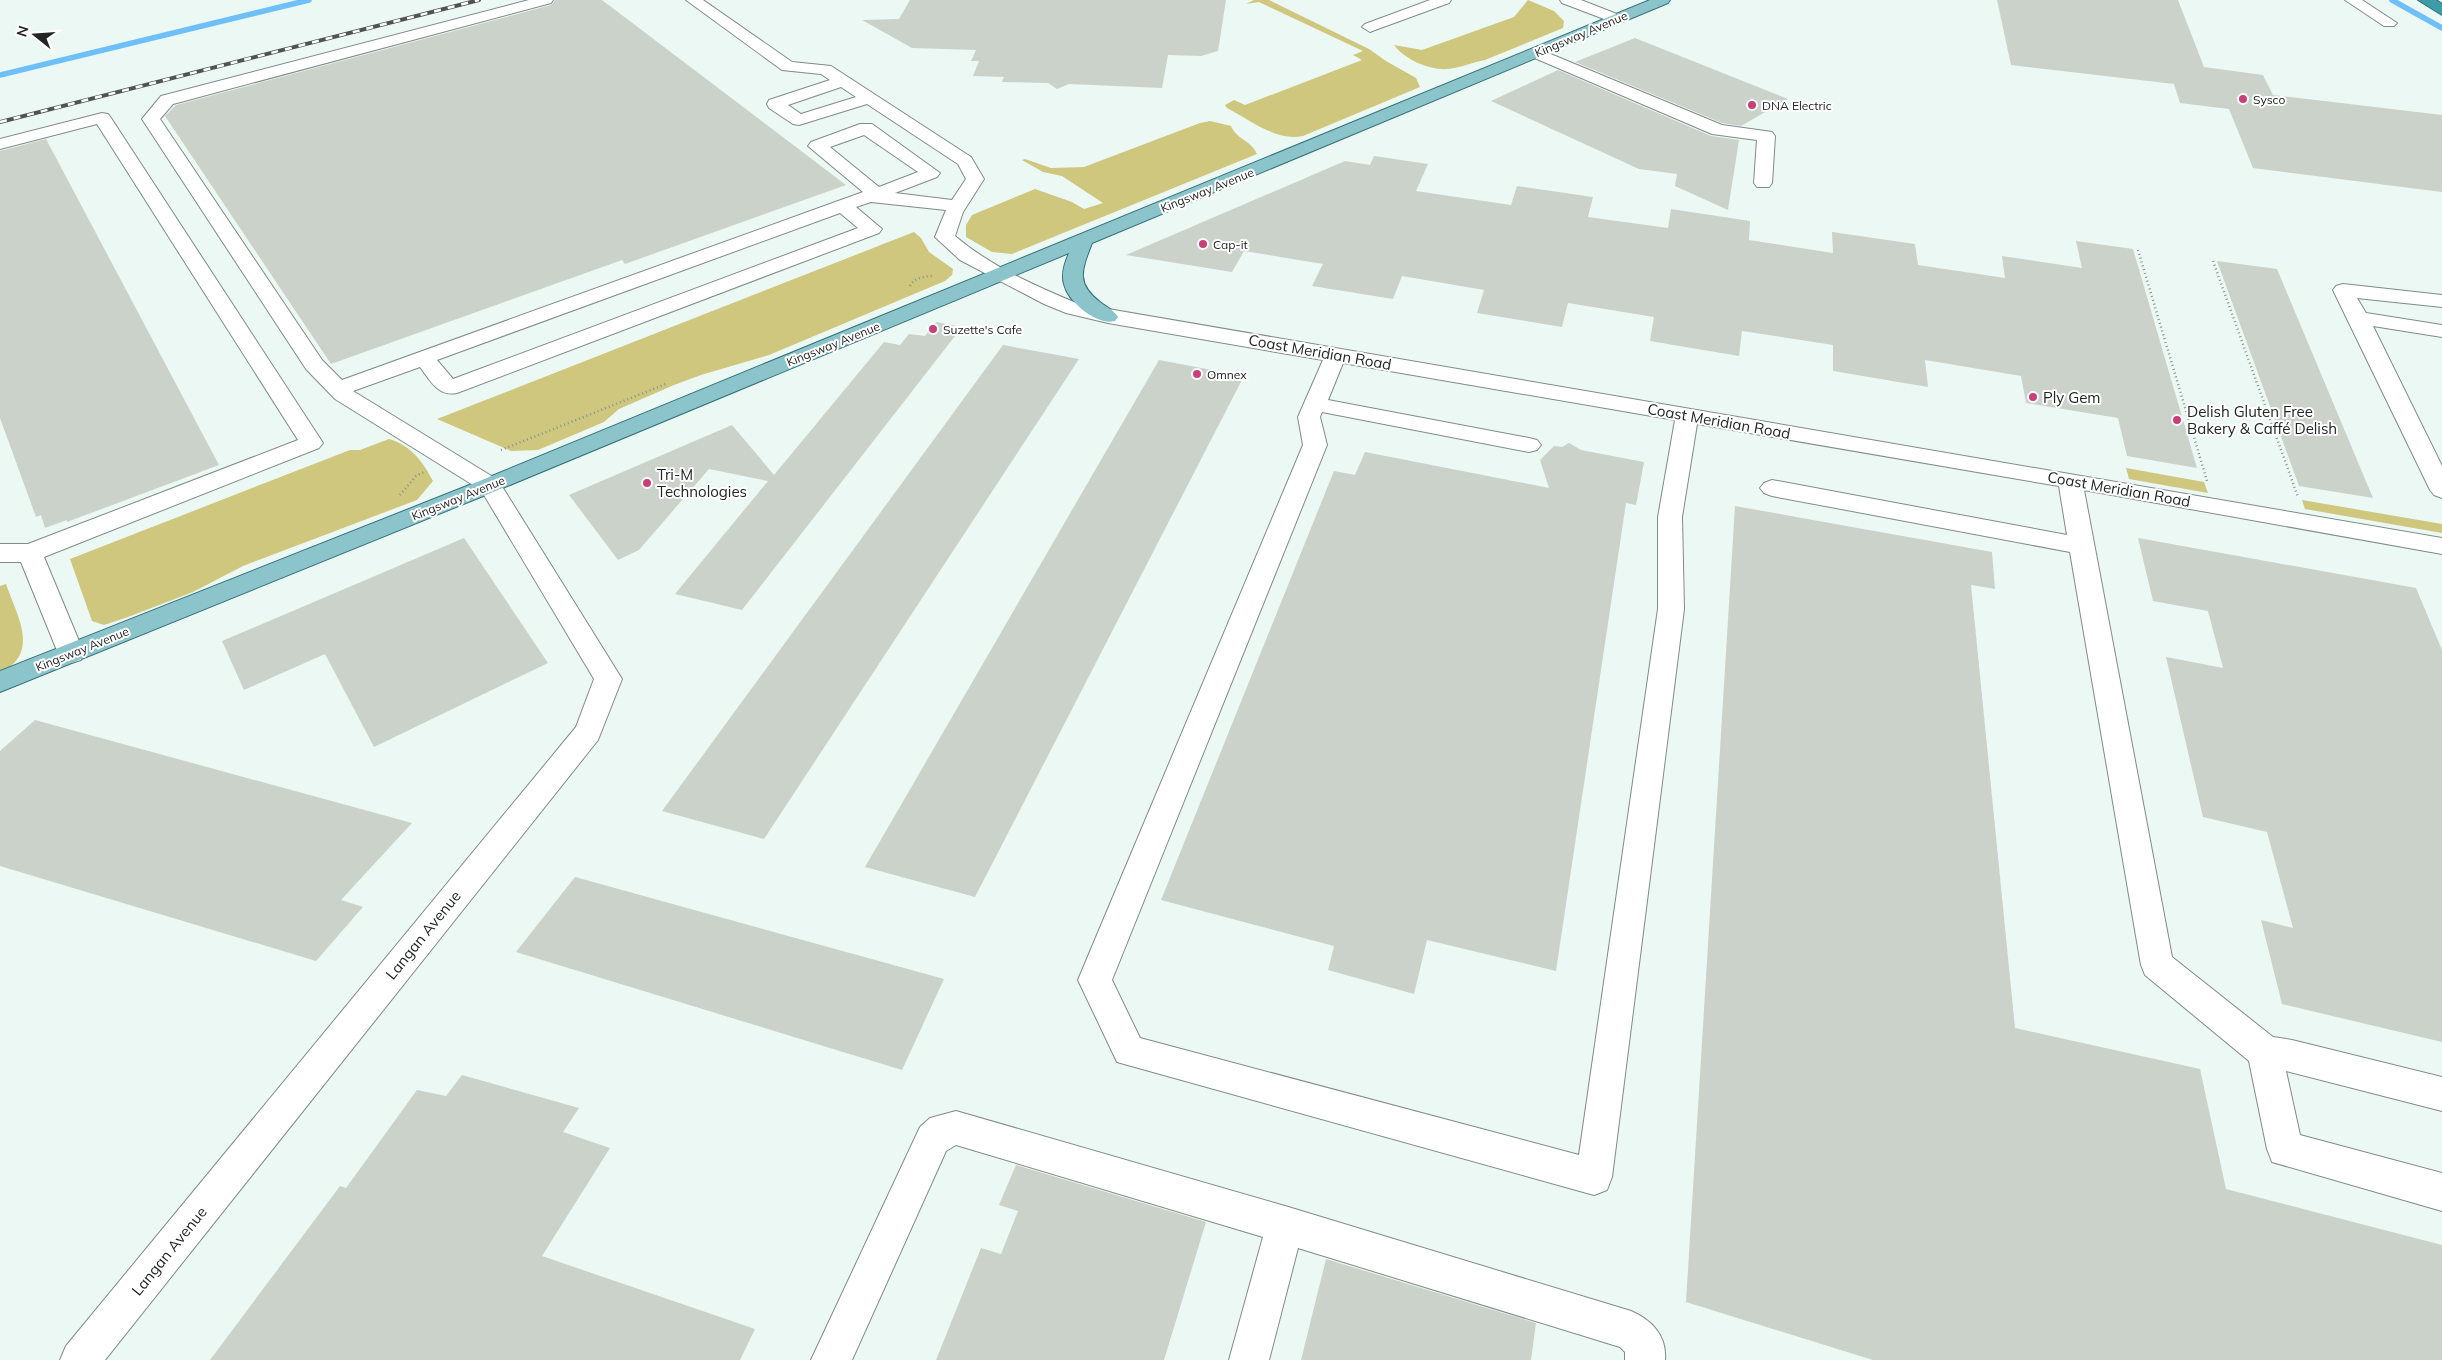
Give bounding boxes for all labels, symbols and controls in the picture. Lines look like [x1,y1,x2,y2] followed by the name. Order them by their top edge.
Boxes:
[1532,8,1630,60] street label: Kingsway Avenue
[10,10,60,60] north arrow
[12,24,33,39] text: N
[2253,92,2285,107] place label: Sysco
[2237,93,2249,105] marker: Sysco
[1762,98,1832,113] place label: DNA Electric
[1746,99,1758,111] marker: DNA Electric
[1158,164,1256,216] street label: Kingsway Avenue
[1213,237,1248,252] place label: Cap-it
[1197,238,1209,250] marker: Cap-it
[784,318,882,370] street label: Kingsway Avenue
[943,322,1022,337] place label: Suzette's Cafe
[927,323,939,335] marker: Suzette's Cafe
[1247,330,1393,374] street label: Coast Meridian Road
[1207,367,1247,382] place label: Omnex
[1191,368,1203,380] marker: Omnex
[2043,388,2101,407] place label: Ply Gem
[2027,391,2039,403] marker: Ply Gem
[1646,399,1792,443] street label: Coast Meridian Road
[2187,402,2337,438] place label: Delish Gluten Free Bakery & Caffé Delish
[2171,414,2183,426] marker: Delish Gluten Free Bakery & Caffé Delish
[657,465,747,501] place label: Tri-M Technologies
[2046,467,2192,511] street label: Coast Meridian Road
[409,472,507,524] street label: Kingsway Avenue
[641,477,653,489] marker: Tri-M Technologies
[33,623,131,675] street label: Kingsway Avenue
[381,887,465,983] street label: Langan Avenue
[127,1203,211,1299] street label: Langan Avenue

